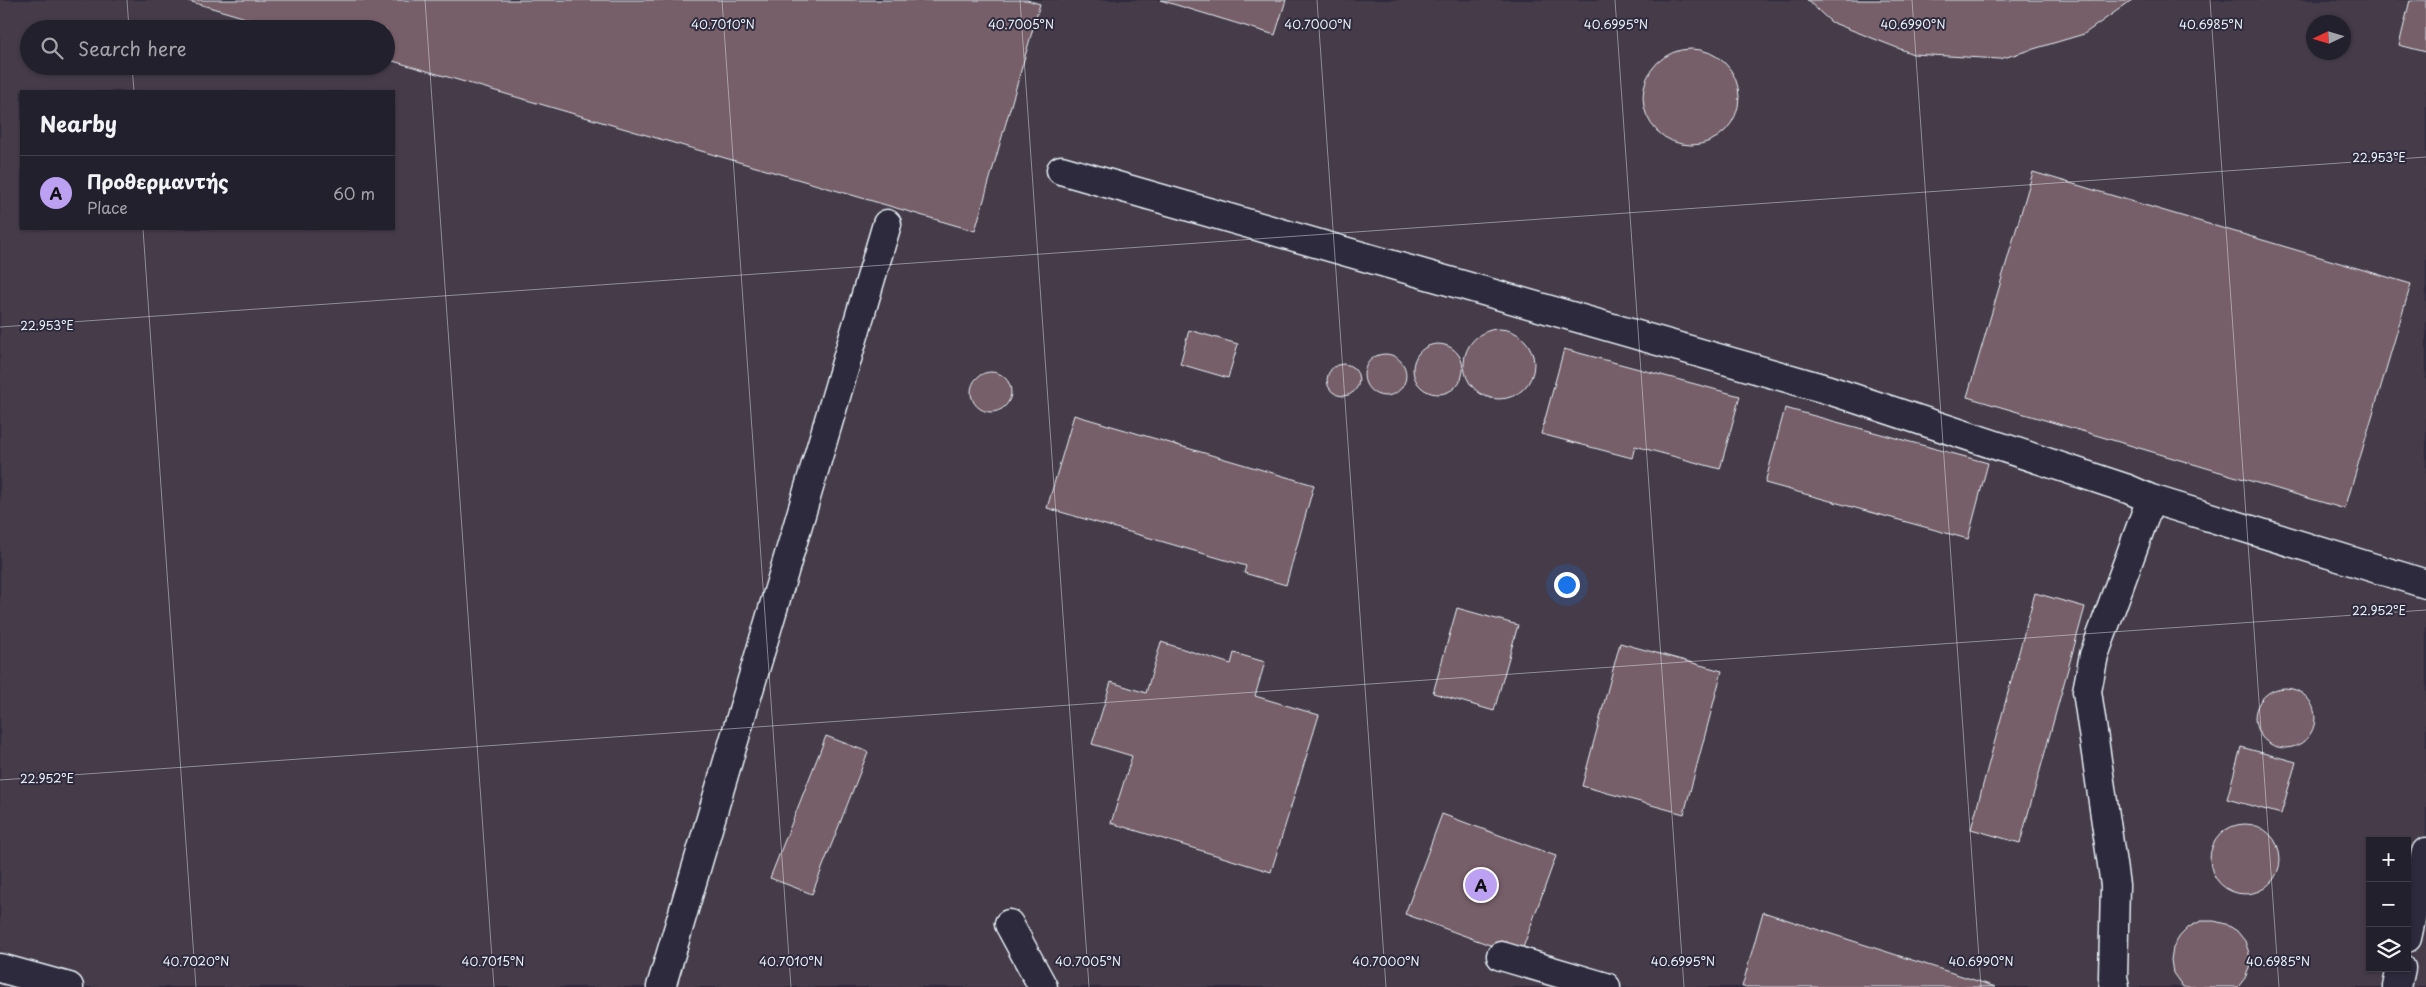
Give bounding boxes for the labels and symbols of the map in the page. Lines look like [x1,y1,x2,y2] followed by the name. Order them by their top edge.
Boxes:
[691,15,755,33] text: 40.7010°N
[988,15,1054,33] text: 40.7005°N
[1284,15,1352,33] text: 40.7000°N
[1584,15,1648,33] text: 40.6995°N
[1880,15,1946,33] text: 40.6990°N
[2179,15,2243,33] text: 40.6985°N
[2306,15,2351,60] north arrow
[2352,148,2406,166] text: 22.953°E
[20,316,74,334] text: 22.953°E
[1554,572,1580,598] your location
[2352,601,2406,619] text: 22.952°E
[20,769,74,787] text: 22.952°E
[1465,866,1497,904] pin: A
[163,952,229,970] text: 40.7020°N
[462,952,524,970] text: 40.7015°N
[759,952,823,970] text: 40.7010°N
[1055,952,1121,970] text: 40.7005°N
[1352,952,1420,970] text: 40.7000°N
[1651,952,1715,970] text: 40.6995°N
[1948,952,2014,970] text: 40.6990°N
[2246,952,2310,970] text: 40.6985°N

